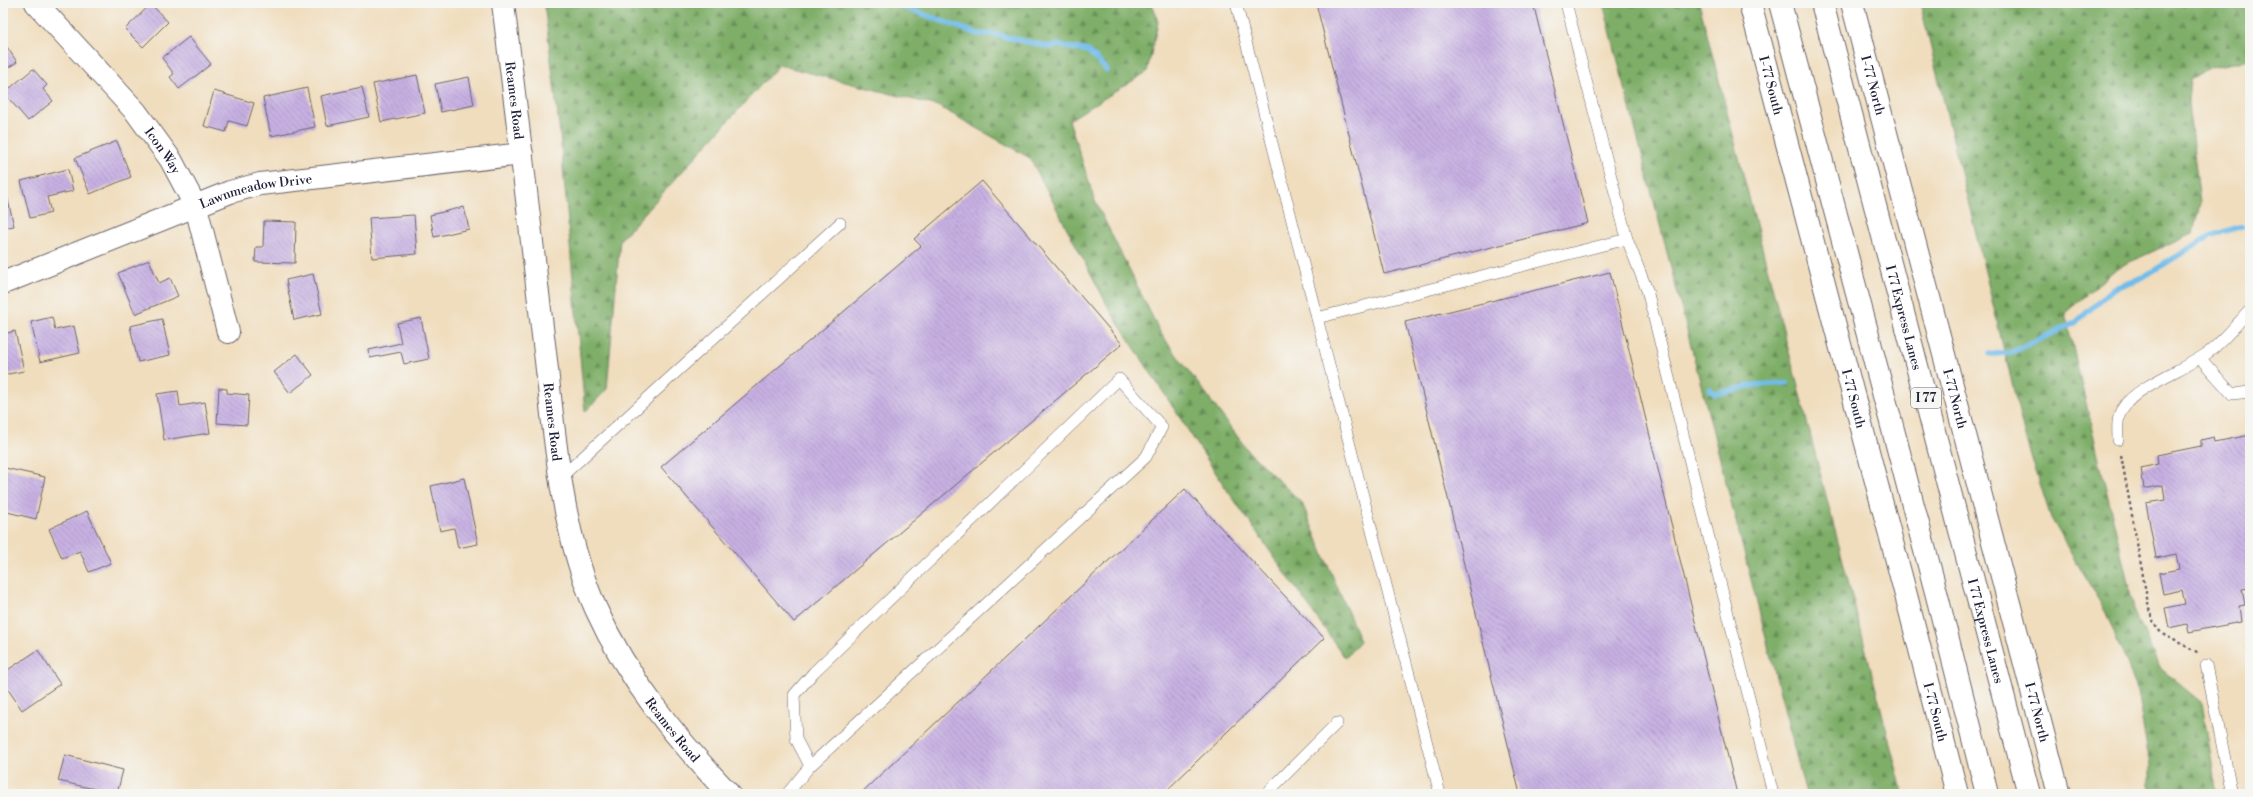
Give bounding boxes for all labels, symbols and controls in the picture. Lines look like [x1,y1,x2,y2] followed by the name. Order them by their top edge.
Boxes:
[1755,54,1786,117] street label: I-77 South
[1857,54,1888,117] street label: I-77 North
[501,61,527,141] street label: Reames Road
[141,124,184,177] street label: Icon Way
[197,171,313,212] street label: Lawnmeadow Drive
[1882,263,1925,372] street label: I 77 Express Lanes
[1838,367,1869,430] street label: I-77 South
[1939,367,1970,431] street label: I-77 North
[540,382,565,463] street label: Reames Road
[1911,388,1941,408] road number: I 77
[1964,577,2007,686] street label: I 77 Express Lanes
[1920,681,1950,744] street label: I-77 South
[2021,681,2052,744] street label: I-77 North
[641,695,703,766] street label: Reames Road

